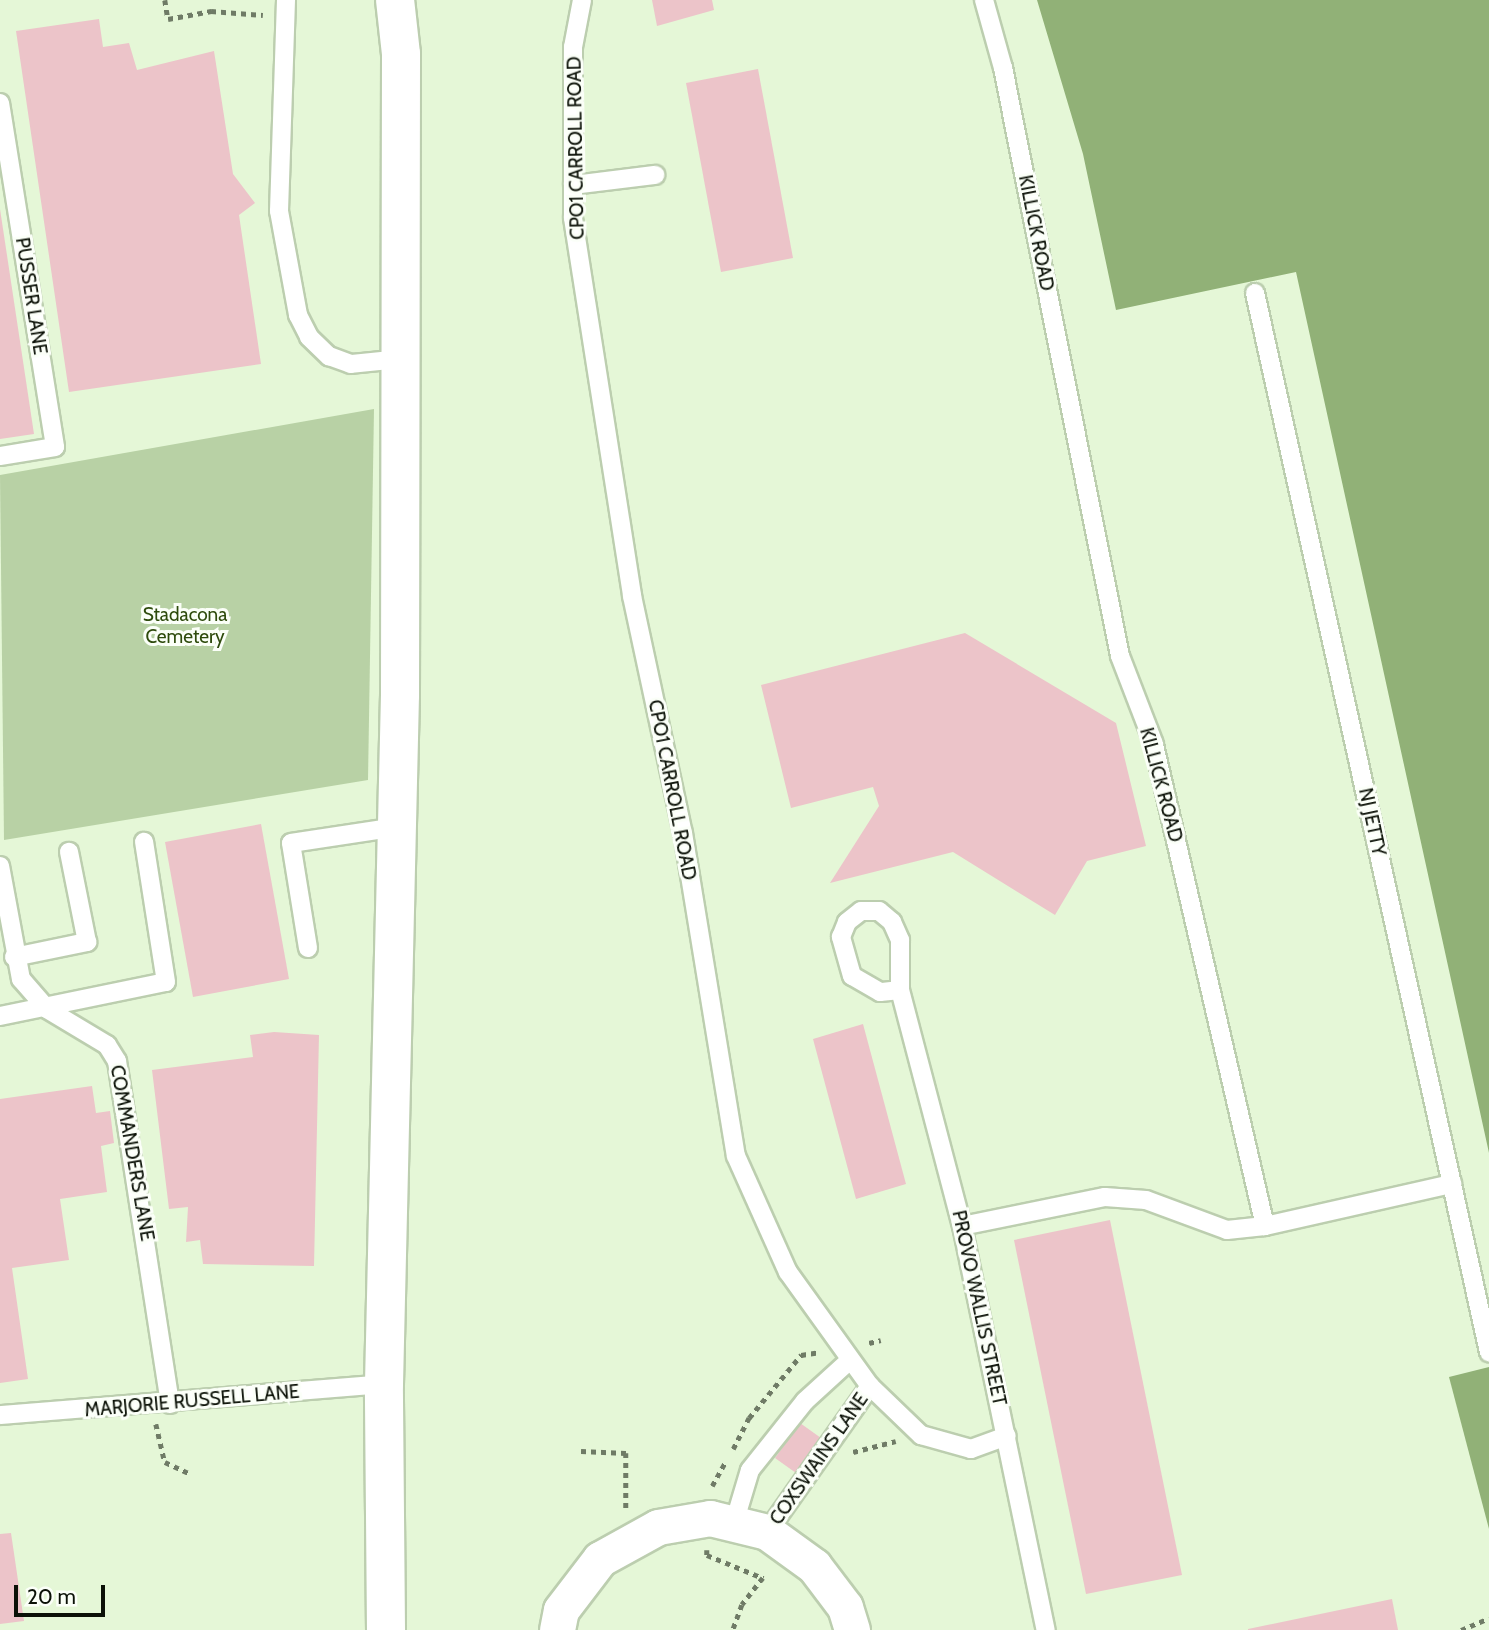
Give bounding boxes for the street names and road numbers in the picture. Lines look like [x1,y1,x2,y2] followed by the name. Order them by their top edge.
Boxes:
[563,56,589,240] street label: CPO1 CARROLL ROAD
[1014,173,1058,293] street label: KILLICK ROAD
[10,236,52,356] street label: PUSSER LANE
[643,698,701,882] street label: CPO1 CARROLL ROAD
[1135,725,1187,845] street label: KILLICK ROAD
[1354,786,1390,858] street label: NJ JETTY
[105,1063,159,1243] street label: COMMANDERS LANE
[947,1208,1011,1408] street label: PROVO WALLIS STREET
[84,1380,300,1422] street label: MARJORIE RUSSELL LANE
[765,1389,873,1529] street label: COXSWAINS LANE

